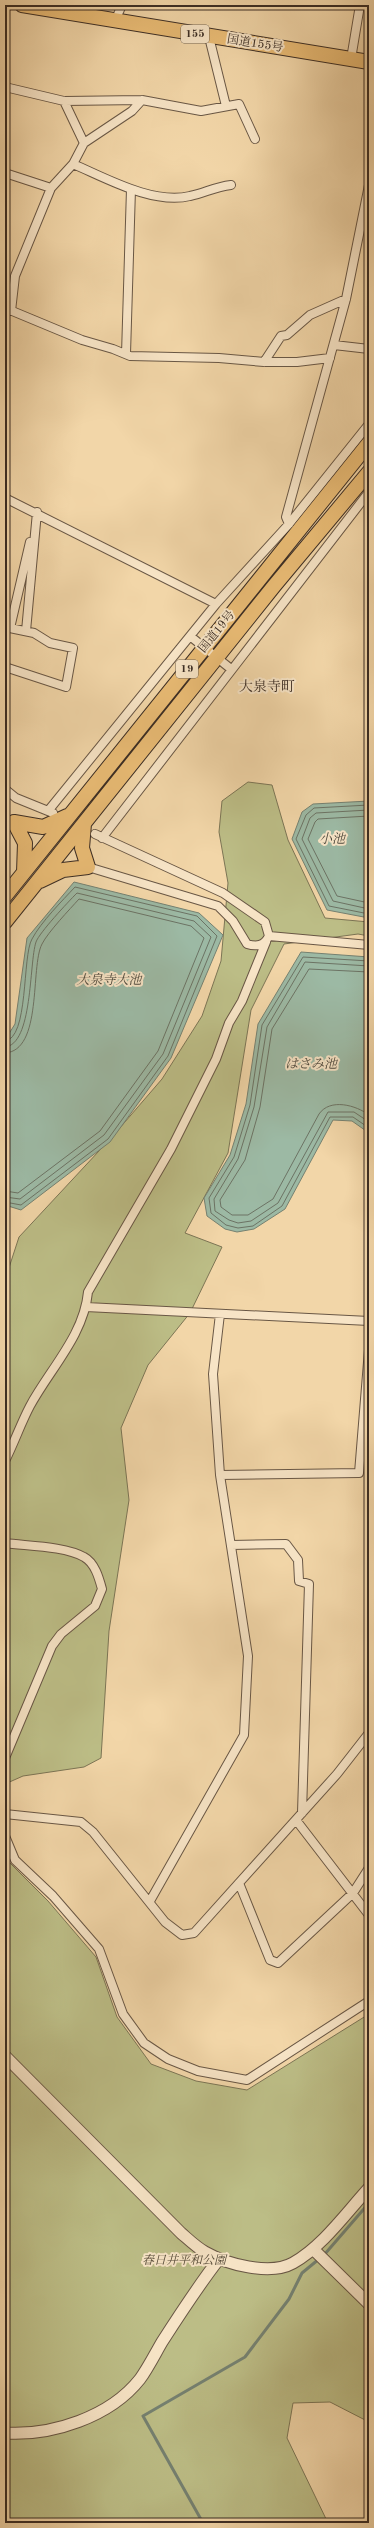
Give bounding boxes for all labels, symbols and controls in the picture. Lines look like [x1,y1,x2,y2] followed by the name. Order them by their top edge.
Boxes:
[181,25,209,43] road number: 155
[226,32,284,54] street label: 国道155号
[195,608,237,655] street label: 国道19号
[176,660,198,678] road number: 19
[239,679,295,694] district label: 大泉寺町
[319,832,347,846] water label: 小池
[76,973,143,987] water label: 大泉寺大池
[285,1057,339,1071] water label: はさみ池
[142,2253,228,2267] park label: 春日井平和公園

